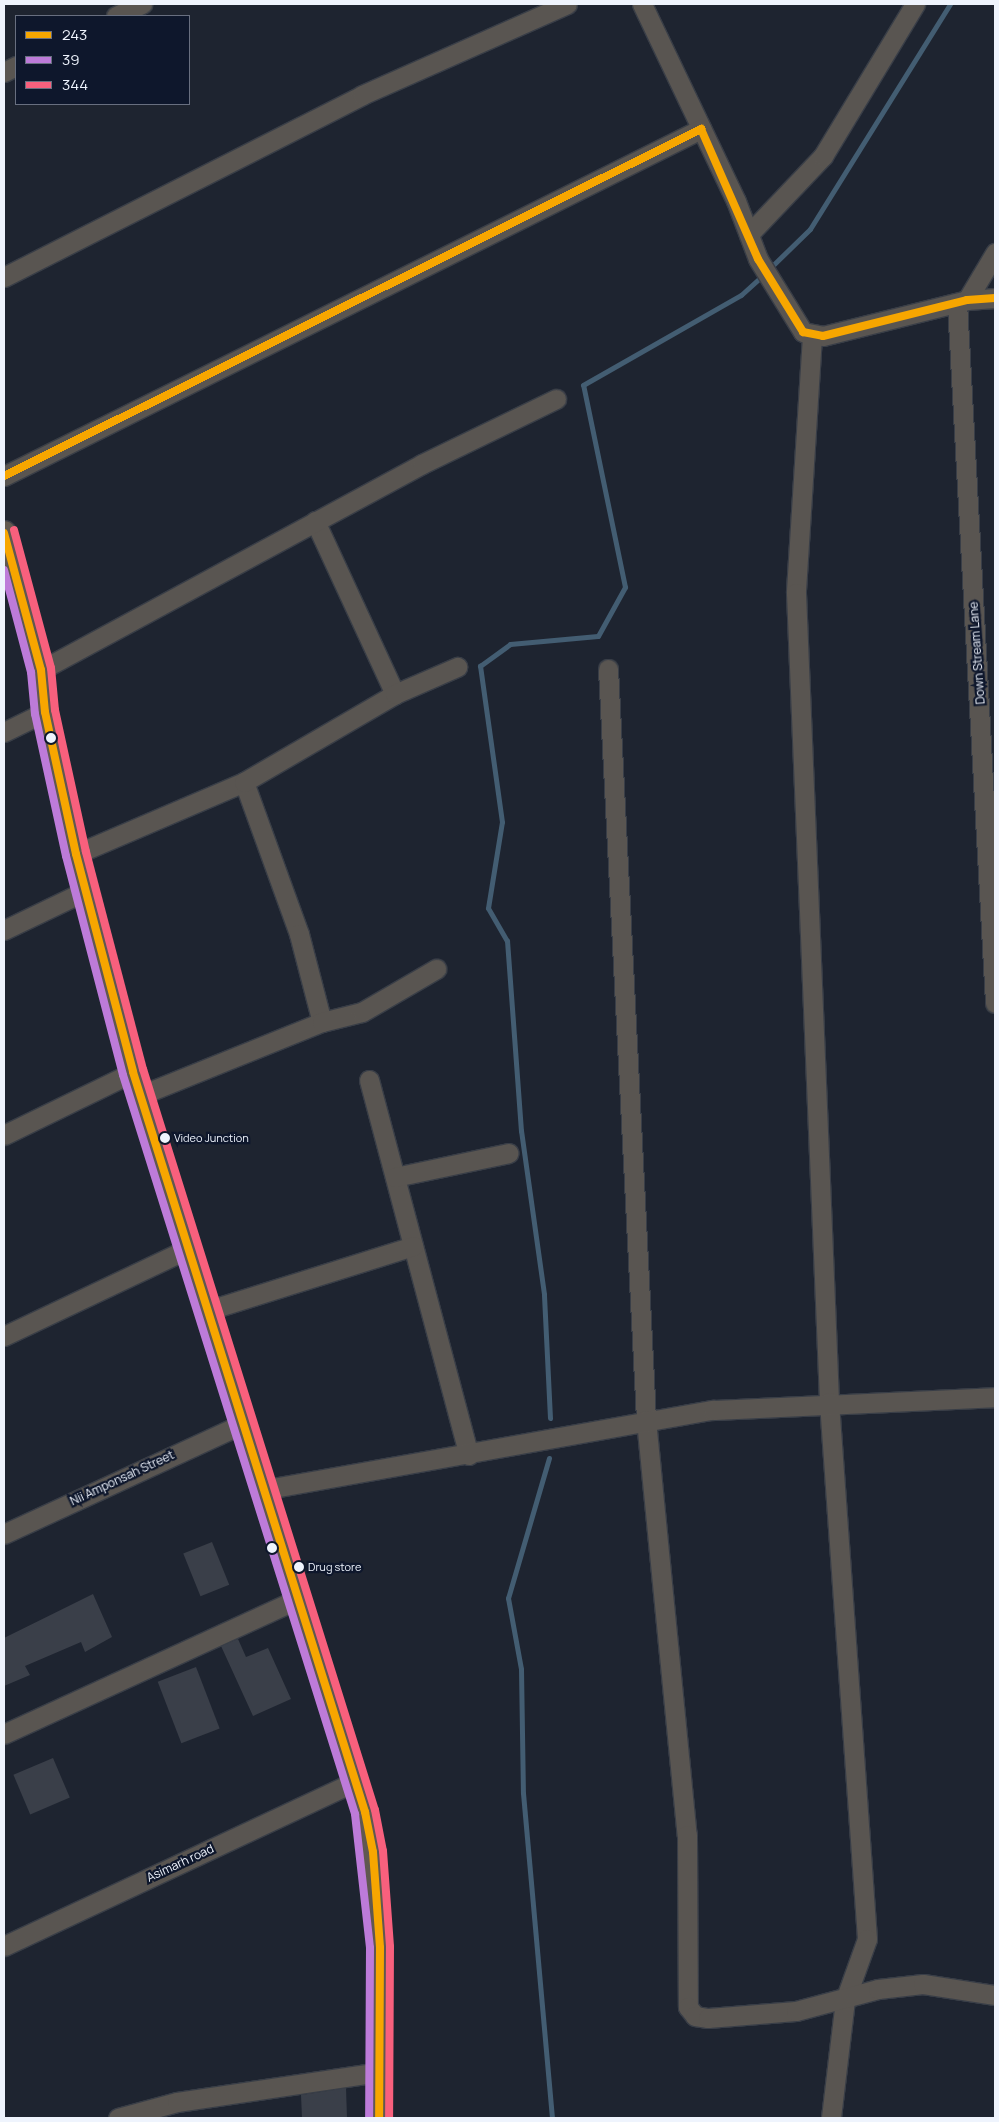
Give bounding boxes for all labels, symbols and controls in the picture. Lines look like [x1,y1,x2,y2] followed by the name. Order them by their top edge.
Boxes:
[15,15,190,105] legend
[62,24,87,45] text: 243
[62,49,80,70] text: 39
[62,74,88,95] text: 344
[966,601,988,705] street label: Down Stream Lane
[46,733,56,743] unlabelled marker
[174,1131,249,1145] place label: Video Junction
[160,1133,170,1143] marker: Video Junction
[68,1448,176,1508] street label: Nii Amponsah Street
[267,1543,277,1553] unlabelled marker
[308,1560,361,1574] place label: Drug store
[294,1562,304,1572] marker: Drug store
[144,1841,216,1885] street label: Asimarh road

